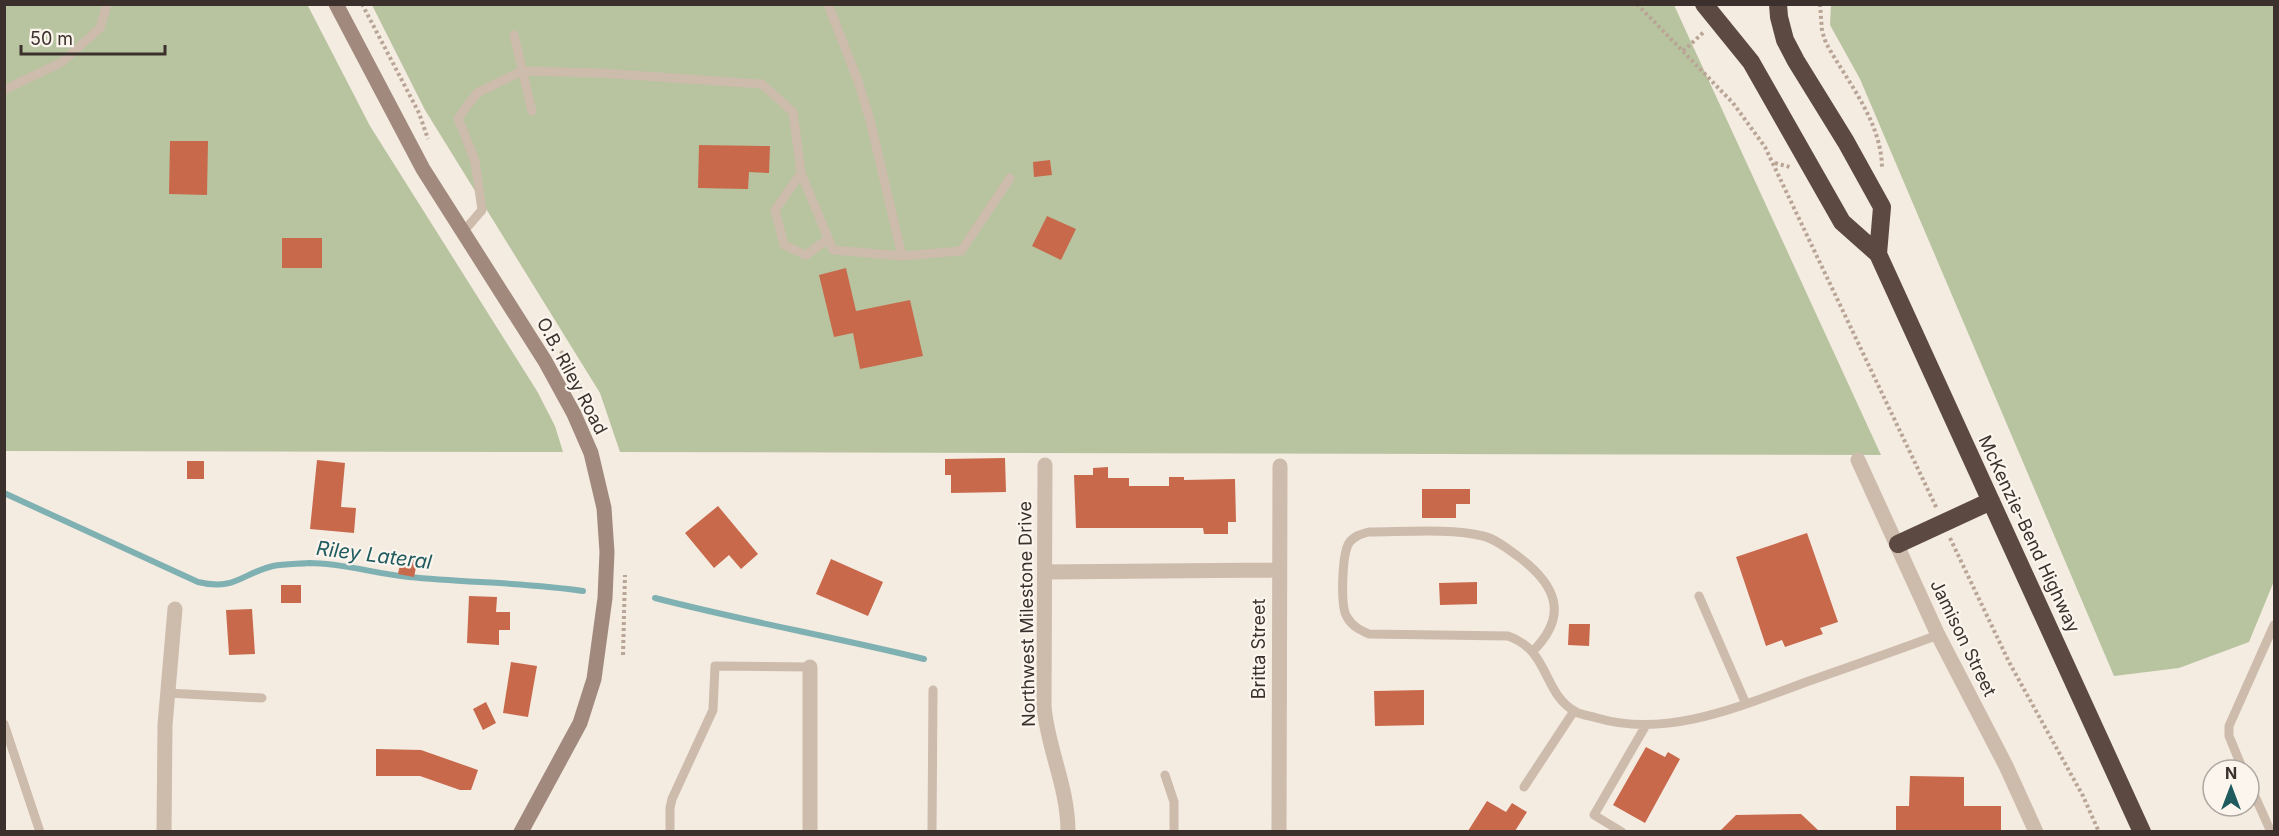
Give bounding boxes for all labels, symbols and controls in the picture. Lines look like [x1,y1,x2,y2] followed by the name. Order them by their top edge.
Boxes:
[21,18,165,56] scale bar
[30,28,73,49] text: 50 m
[533,314,612,438] street label: O.B. Riley Road
[1974,432,2084,636] street label: McKenzie-Bend Highway
[1014,501,1039,727] street label: Northwest Milestone Drive
[315,536,433,574] water label: Riley Lateral
[1926,576,2001,700] street label: Jamison Street
[1248,599,1269,699] street label: Britta Street
[2201,758,2261,818] north arrow
[2225,763,2237,783] text: N

